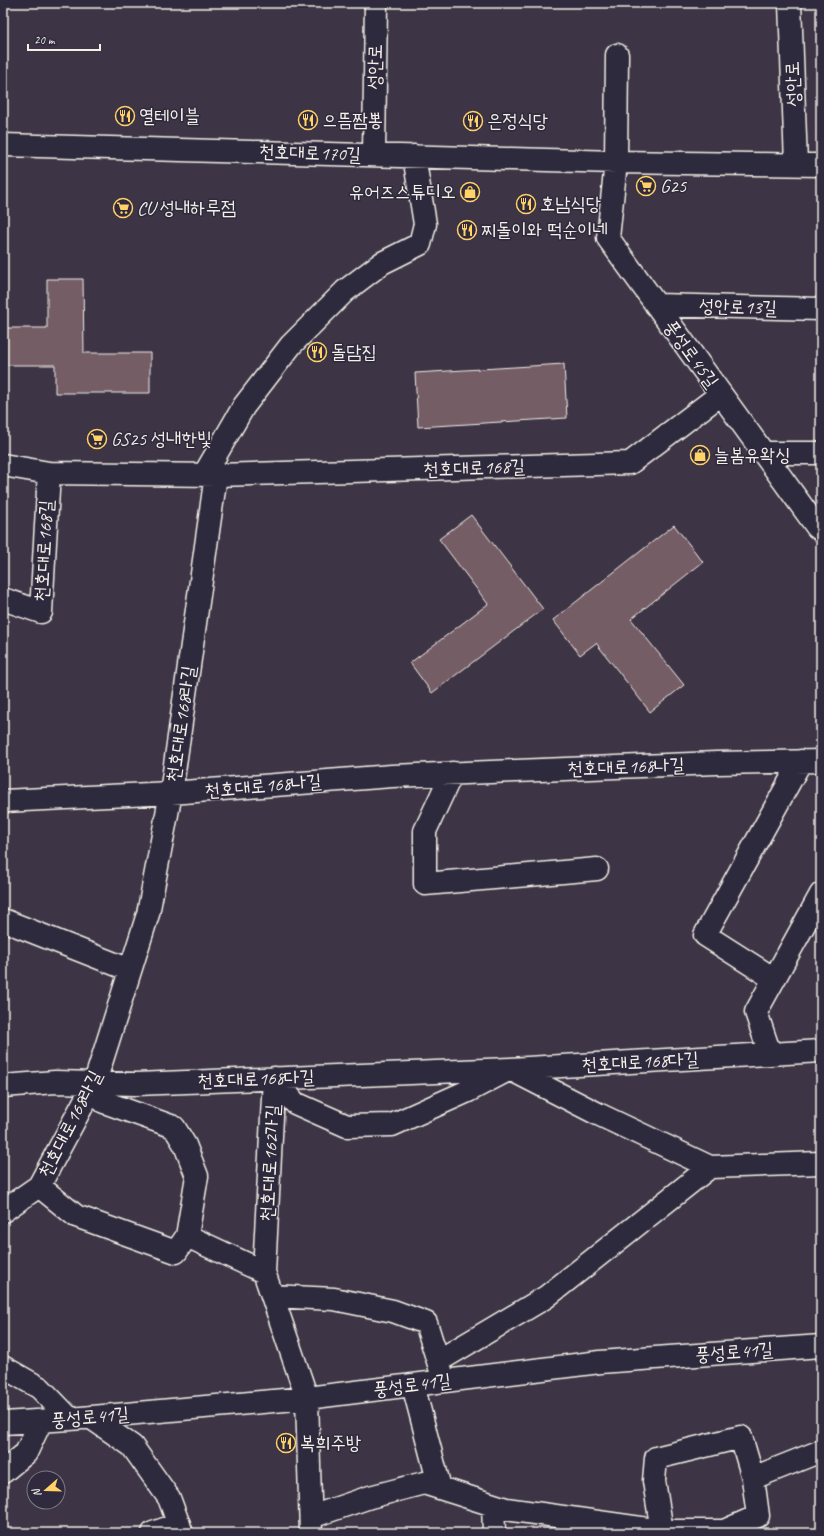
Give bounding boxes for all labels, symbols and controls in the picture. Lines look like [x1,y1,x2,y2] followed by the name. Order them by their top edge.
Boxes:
[28,26,100,52] scale bar
[34,32,56,48] text: 20 m
[363,44,387,90] street label: 성안로
[780,61,806,107] street label: 성안로
[139,104,200,128] place label: 열테이블
[114,105,136,127] restaurant icon: 열테이블
[322,108,383,132] place label: 으뜸짬뽕
[297,109,319,131] restaurant icon: 으뜸짬뽕
[487,109,548,133] place label: 은정식당
[462,110,484,132] restaurant icon: 은정식당
[259,139,361,167] street label: 천호대로170길
[660,174,688,198] place label: G25
[635,175,657,197] supermarket icon: G25
[349,180,456,204] place label: 유어즈스튜디오
[459,181,481,203] shop icon: 유어즈스튜디오
[540,192,601,216] place label: 호남식당
[515,193,537,215] restaurant icon: 호남식당
[137,196,236,220] place label: CU 성내하루점
[112,197,134,219] supermarket icon: CU 성내하루점
[481,218,608,242] place label: 찌돌이와 떡순이네
[456,219,478,241] restaurant icon: 찌돌이와 떡순이네
[698,294,778,320] street label: 성안로13길
[658,315,724,393] street label: 풍성로45길
[331,340,377,364] place label: 돌담집
[306,341,328,363] restaurant icon: 돌담집
[111,427,212,451] place label: GS25 성내한빛
[86,428,108,450] supermarket icon: GS25 성내한빛
[714,443,790,467] place label: 늘봄유왁싱
[689,444,711,466] shop icon: 늘봄유왁싱
[423,454,525,482] street label: 천호대로168길
[29,499,59,603] street label: 천호대로168길
[161,664,201,784] street label: 천호대로168라길
[567,753,685,781] street label: 천호대로168나길
[203,769,323,803] street label: 천호대로168나길
[581,1047,699,1077] street label: 천호대로168다길
[197,1065,315,1093] street label: 천호대로168다길
[33,1066,107,1182] street label: 천호대로168라길
[255,1104,285,1222] street label: 천호대로162가길
[694,1337,774,1367] street label: 풍성로41길
[372,1368,452,1402] street label: 풍성로41길
[50,1402,130,1432] street label: 풍성로41길
[300,1431,362,1455] place label: 복희주방
[275,1432,297,1454] restaurant icon: 복희주방
[26,1470,66,1510] north arrow
[28,1486,44,1499] text: N

